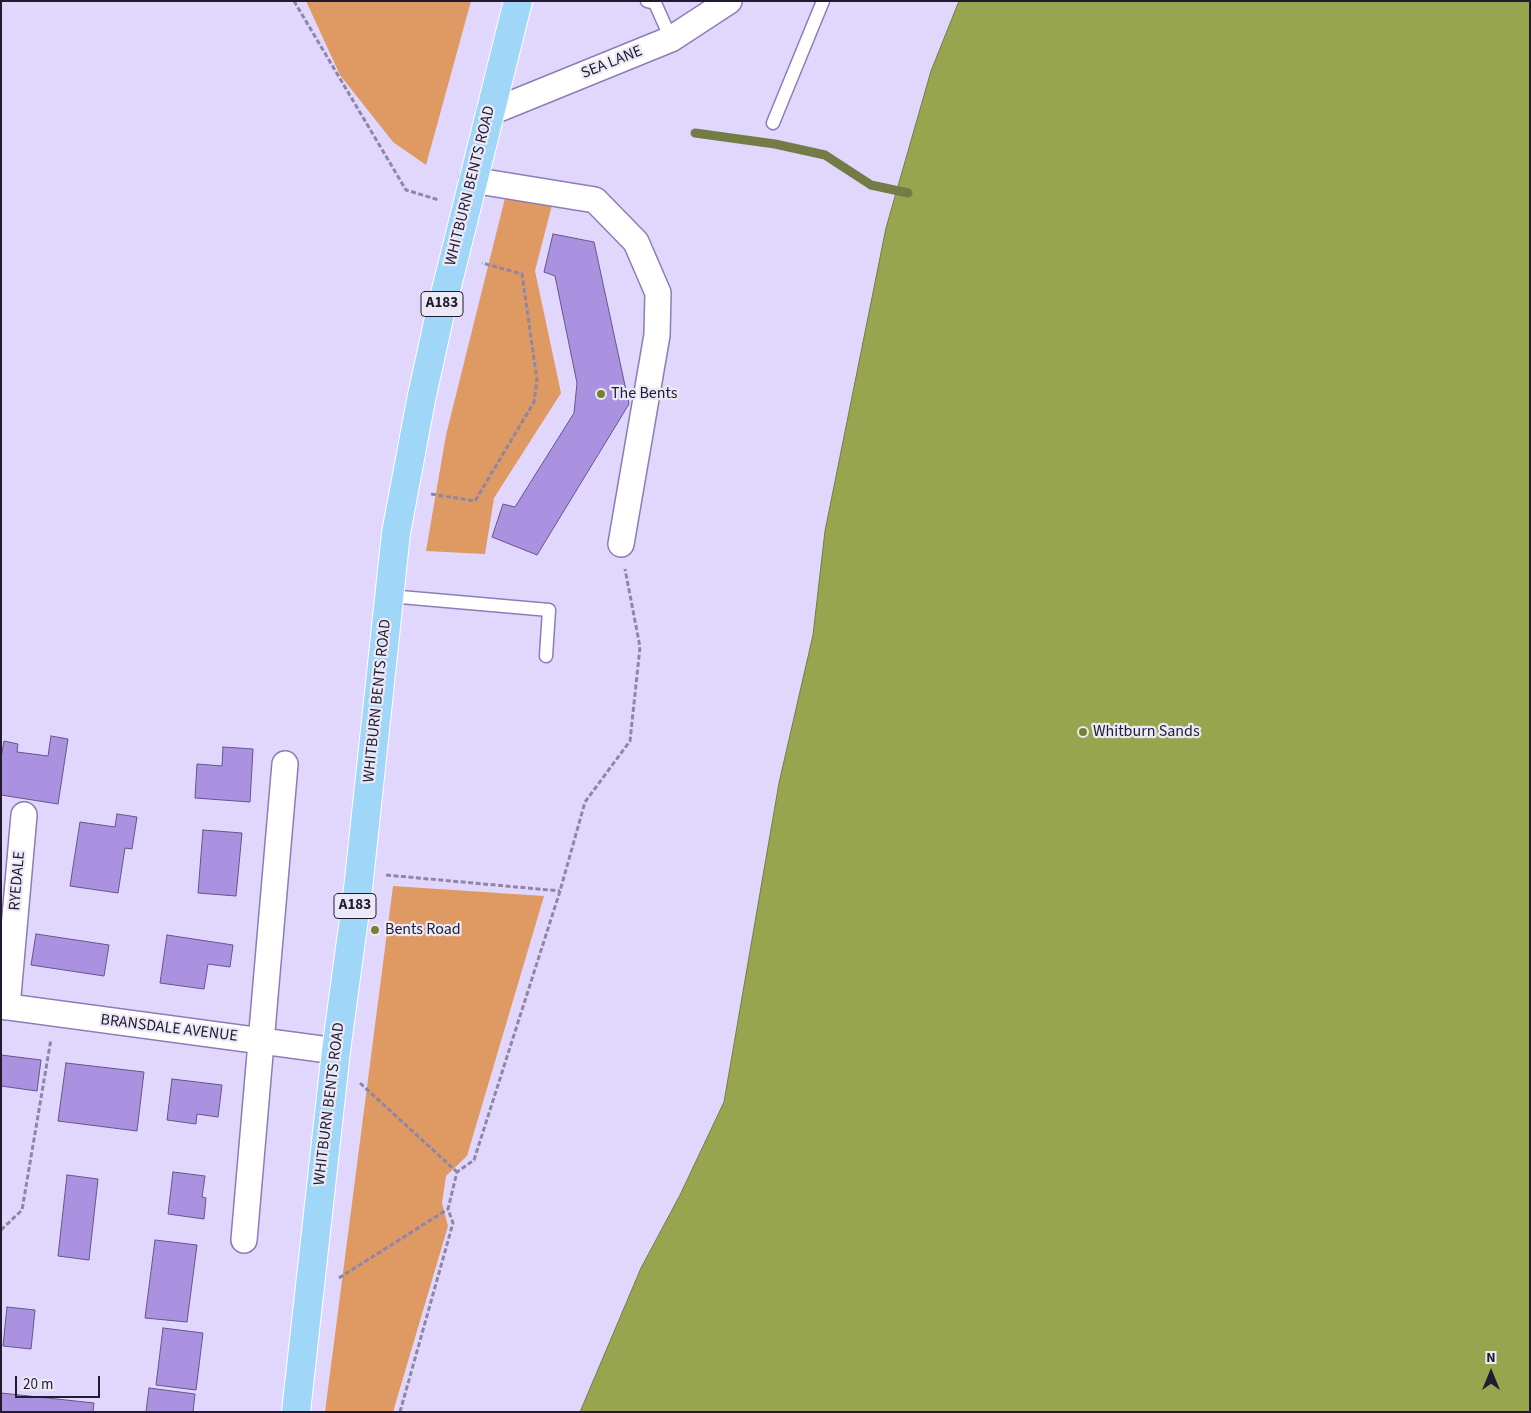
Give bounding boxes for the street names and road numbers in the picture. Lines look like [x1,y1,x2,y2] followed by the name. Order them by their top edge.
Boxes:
[579,42,645,84] street label: SEA LANE
[442,104,500,268] street label: WHITBURN BENTS ROAD
[421,292,463,316] road number: A183
[360,618,396,784] street label: WHITBURN BENTS ROAD
[6,850,30,912] street label: RYEDALE
[334,894,376,918] road number: A183
[99,1011,239,1047] street label: BRANSDALE AVENUE
[310,1021,350,1187] street label: WHITBURN BENTS ROAD

